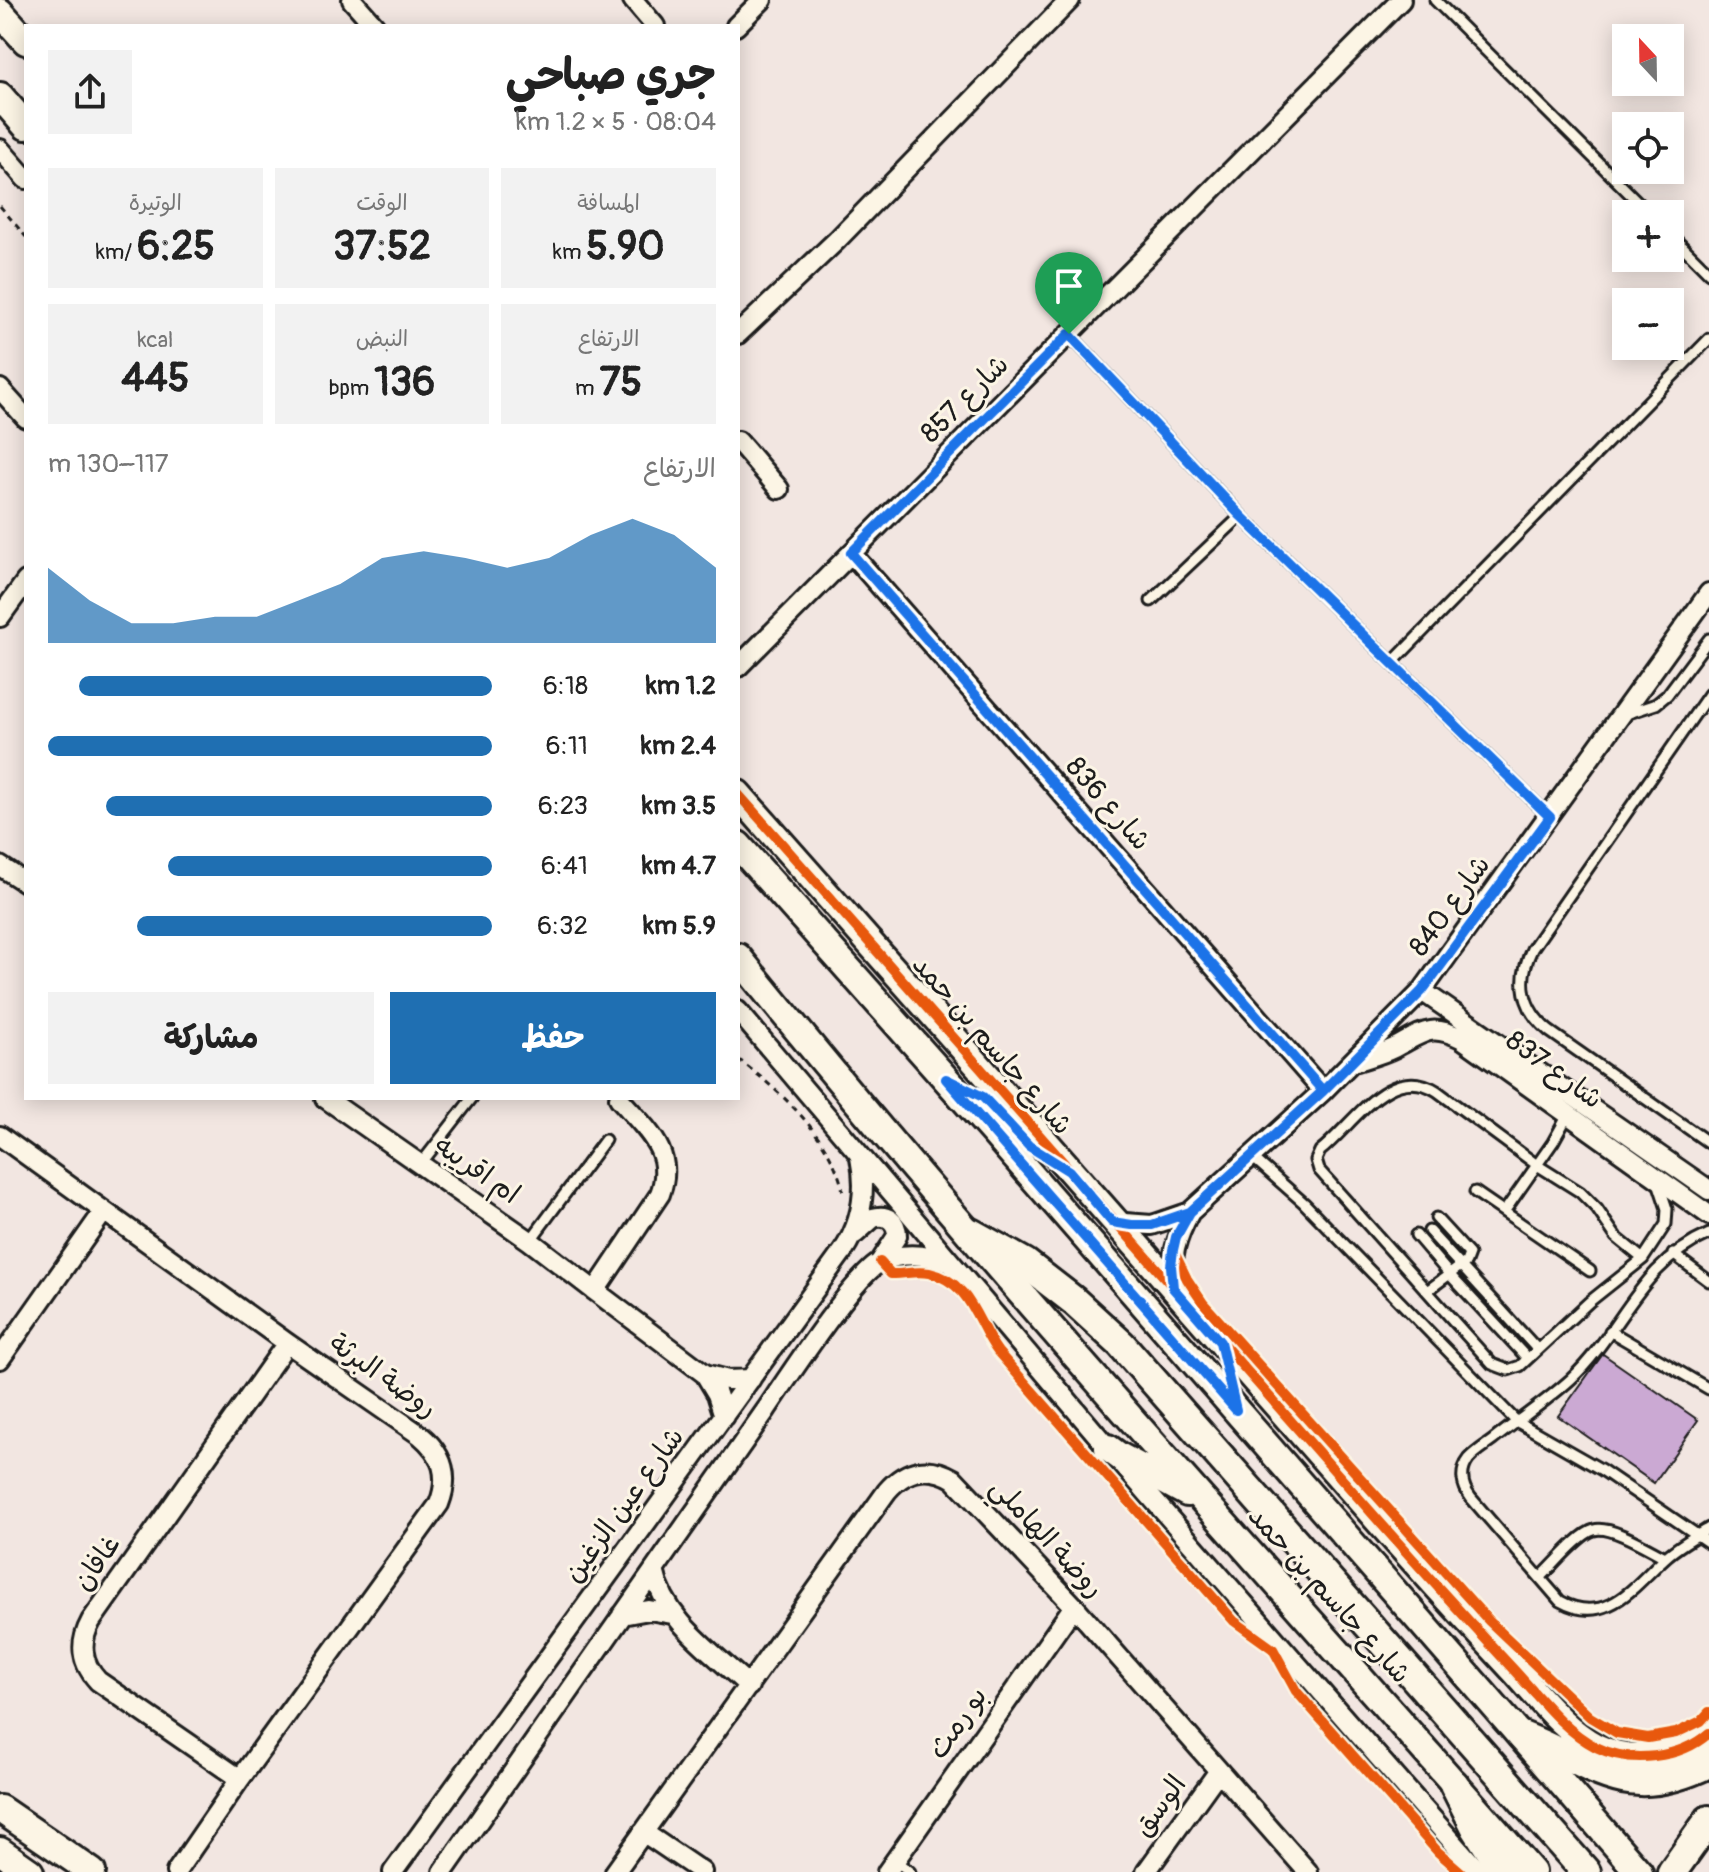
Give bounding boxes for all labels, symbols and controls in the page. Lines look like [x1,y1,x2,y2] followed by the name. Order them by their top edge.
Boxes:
[1612,24,1684,96] north arrow
[1612,24,1684,360] map controls
[506,48,716,103] text: جري صباحي
[48,50,132,134] button: share
[516,106,716,138] text: 08:04 · 5 × 1.2 km
[1612,112,1684,184] button: locate
[129,189,182,217] text: الوتيرة
[356,189,408,217] text: الوقت
[577,189,640,217] text: المسافة
[1612,200,1684,272] button: +
[137,222,215,271] text: 6:25
[333,222,431,271] text: 37:52
[586,222,665,271] text: 5.90
[96,238,137,266] text: /km
[553,238,586,266] text: km
[1035,252,1103,334] pin
[1047,264,1091,308] icon: arrive
[1612,288,1684,360] button: −
[356,325,408,353] text: النبض
[578,325,640,353] text: الارتفاع
[137,326,173,354] text: kcal
[913,347,1017,451] street label: شارع 857
[121,354,189,403] text: 445
[374,358,435,407] text: 136
[599,358,642,407] text: 75
[329,374,374,402] text: bpm
[575,374,599,402] text: m
[48,448,169,480] text: 117–130 m
[643,453,716,485] text: الارتفاع
[543,670,588,702] text: 6:18
[646,670,716,702] text: 1.2 km
[546,730,588,762] text: 6:11
[641,730,716,762] text: 2.4 km
[1057,750,1158,859] street label: شارع 836
[538,790,588,822] text: 6:23
[642,790,716,822] text: 3.5 km
[1402,849,1499,964] street label: شارع 840
[541,850,588,882] text: 6:41
[642,850,716,882] text: 4.7 km
[537,910,588,942] text: 6:32
[643,910,716,942] text: 5.9 km
[902,948,1080,1144] street label: شارع جاسم بن حمد
[48,992,374,1084] button: مشاركة
[390,992,716,1084] button: حفظ
[1498,1023,1609,1118] street label: شارع 837
[426,1128,527,1215] street label: ام اقريبه
[322,1326,444,1426] street label: روضة البرثة
[556,1421,693,1590] street label: شارع عين الزغين
[978,1471,1111,1609] street label: روضة الهاملي
[1238,1499,1418,1693] street label: شارع جاسم بن حمد
[65,1528,129,1598] street label: غافان
[921,1680,995,1766] street label: بو رمث
[1126,1768,1194,1844] street label: الوسق

